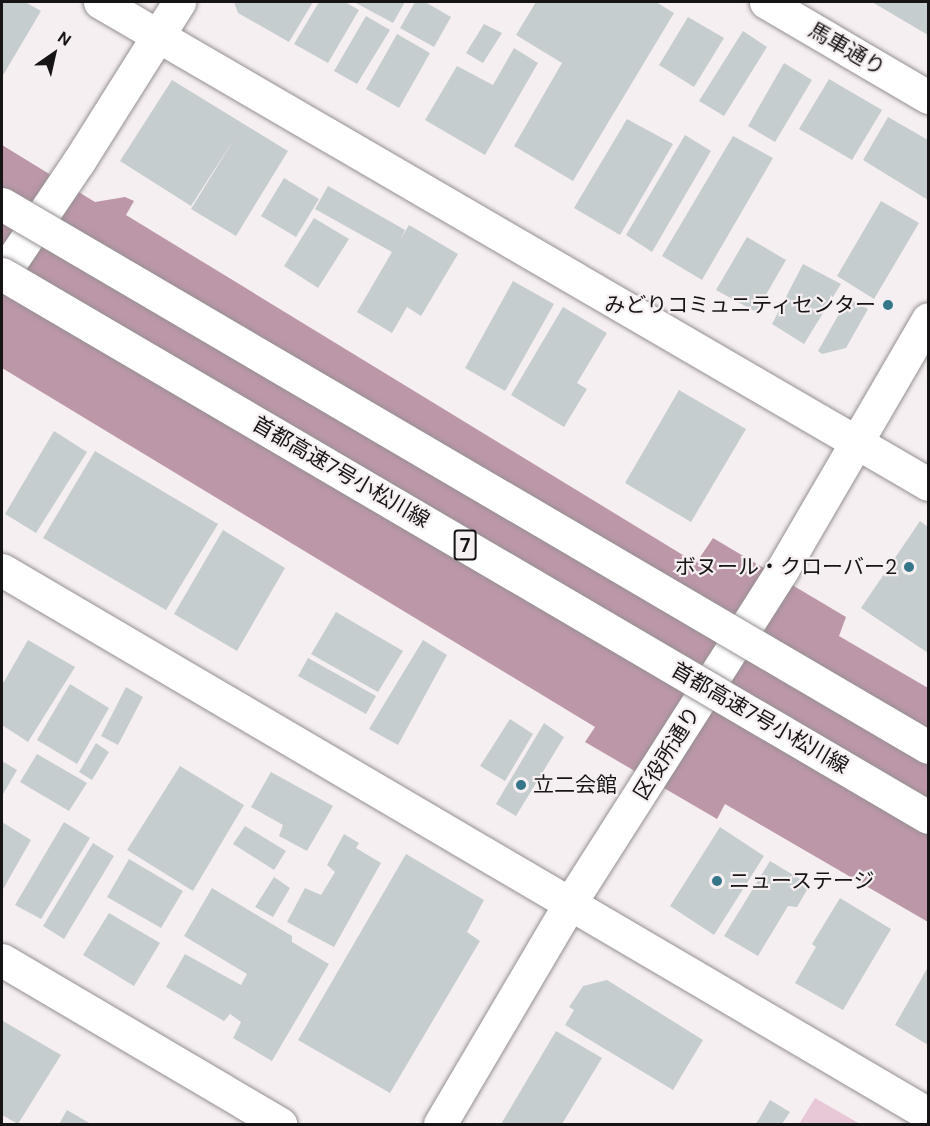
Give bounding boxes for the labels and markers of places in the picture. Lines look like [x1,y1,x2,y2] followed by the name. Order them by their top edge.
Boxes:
[603,292,876,318] place label: みどりコミュニティセンター
[881,298,895,312] marker: みどりコミュニティセンター
[675,554,897,580] place label: ボヌール・クローバー2
[902,560,916,574] marker: ボヌール・クローバー2
[533,772,617,798] place label: 立二会館
[514,778,528,792] marker: 立二会館
[729,868,876,894] place label: ニューステージ
[710,874,724,888] marker: ニューステージ

